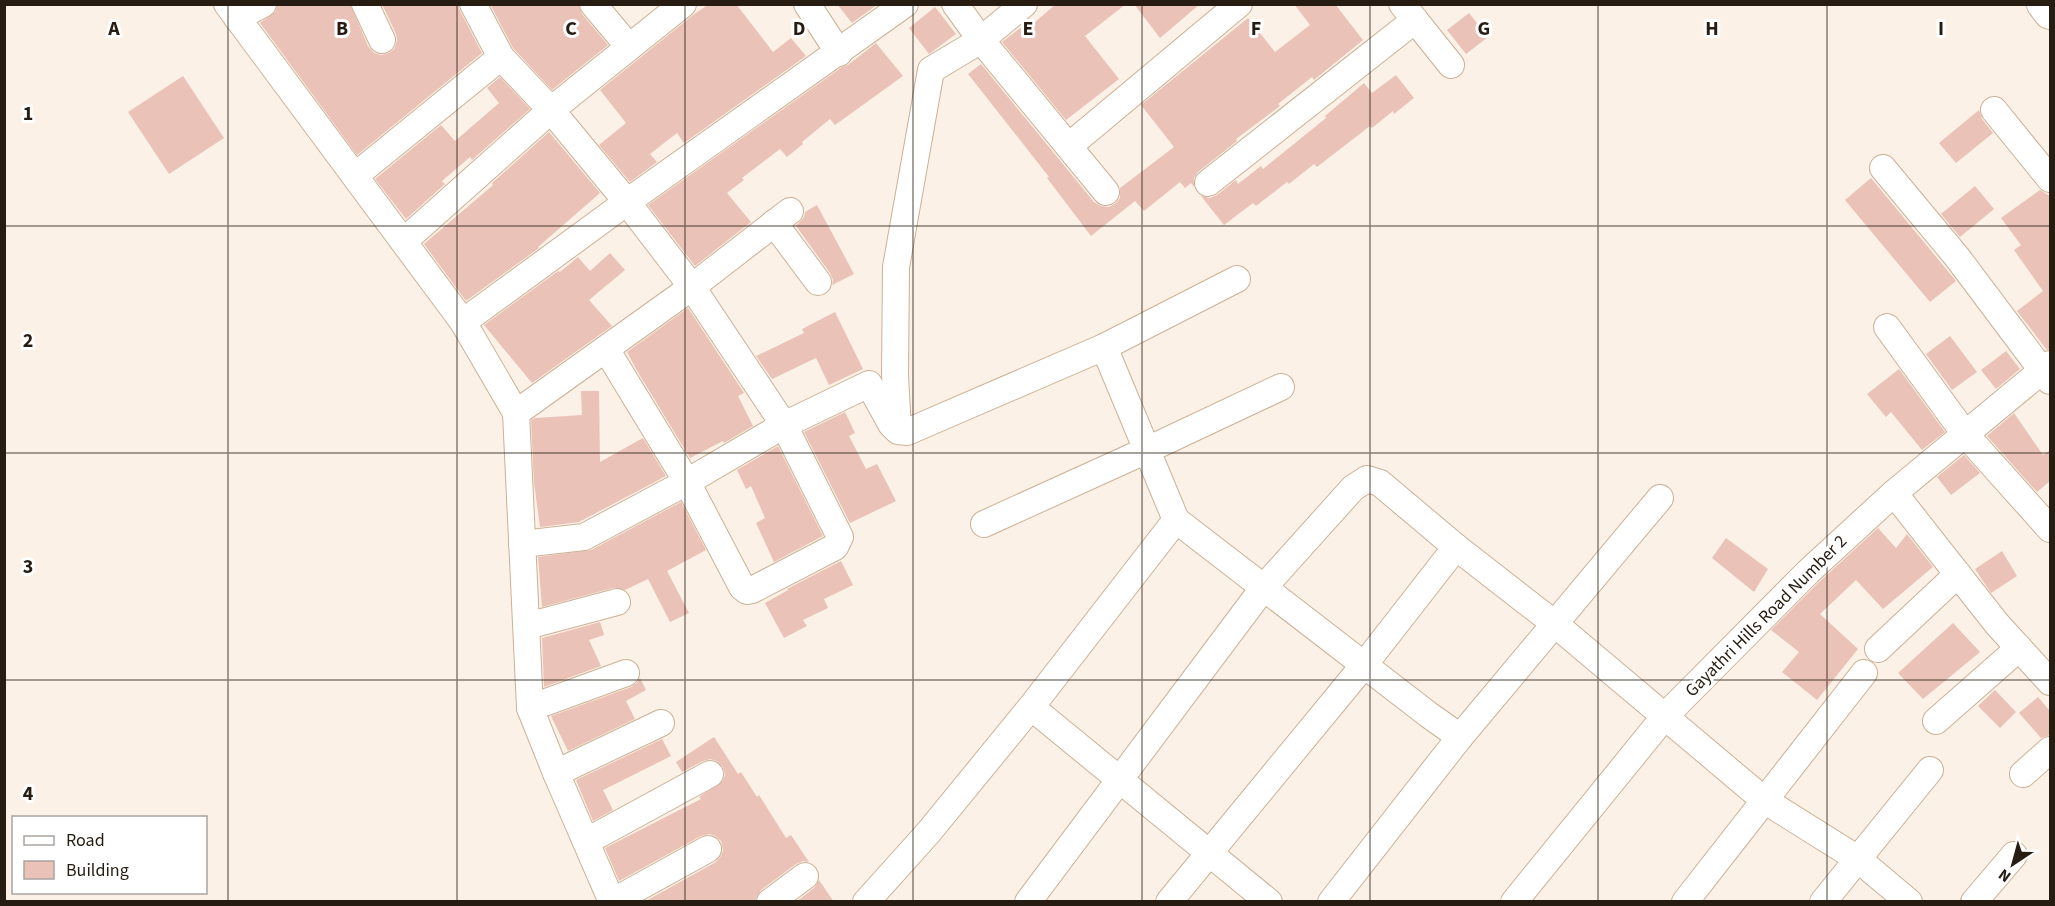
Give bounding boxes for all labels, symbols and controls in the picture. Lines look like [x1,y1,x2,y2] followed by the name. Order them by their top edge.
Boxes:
[107,15,120,43] text: A
[336,15,348,43] text: B
[565,15,577,43] text: C
[793,15,805,43] text: D
[1023,15,1033,43] text: E
[1251,15,1261,43] text: F
[1478,15,1490,43] text: G
[1705,15,1719,43] text: H
[1938,15,1944,43] text: I
[23,100,33,128] text: 1
[23,327,33,355] text: 2
[1679,529,1853,703] street label: Gayathri Hills Road Number 2
[23,553,33,581] text: 3
[23,780,34,808] text: 4
[12,816,207,894] legend
[66,828,105,853] text: Road
[1983,834,2043,894] north arrow
[66,858,129,883] text: Building
[1994,863,2016,887] text: N

